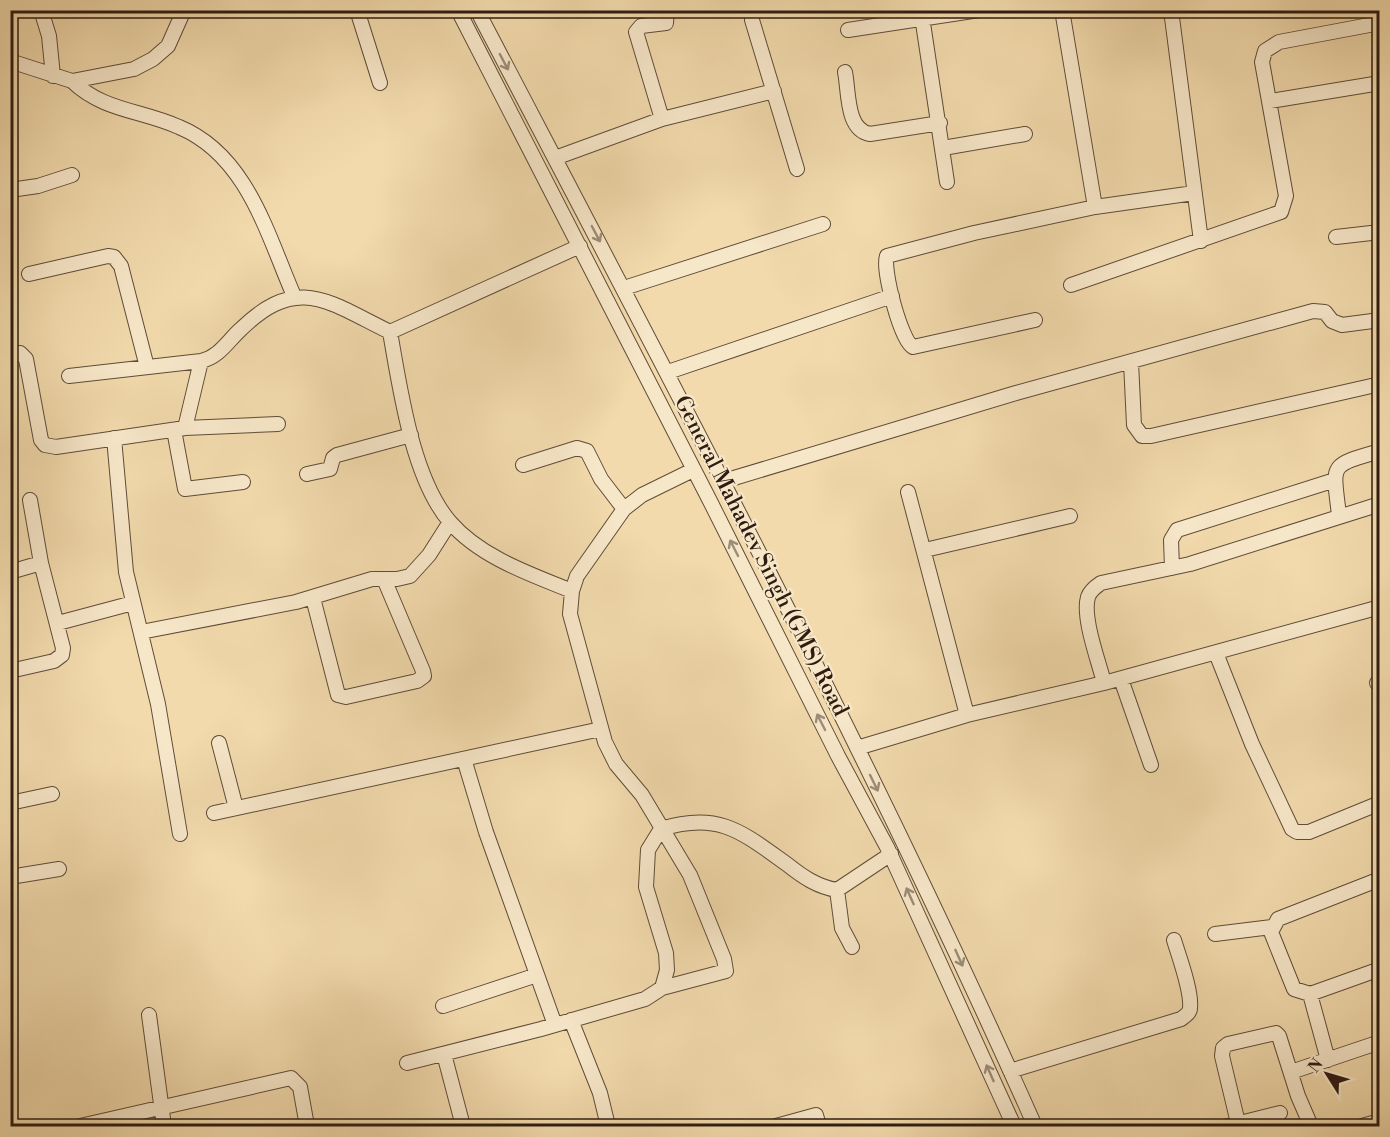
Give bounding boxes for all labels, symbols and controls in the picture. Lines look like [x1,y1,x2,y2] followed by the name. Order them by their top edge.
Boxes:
[499,53,510,71] one-way arrow
[591,225,602,243] one-way arrow
[668,391,854,721] street label: General Mahadev Singh (GMS) Road
[727,539,739,557] one-way arrow
[815,714,827,731] one-way arrow
[868,773,880,791] one-way arrow
[903,887,915,905] one-way arrow
[954,949,966,967] one-way arrow
[1297,1044,1357,1104] north arrow
[1304,1054,1328,1077] text: N
[984,1065,995,1083] one-way arrow

